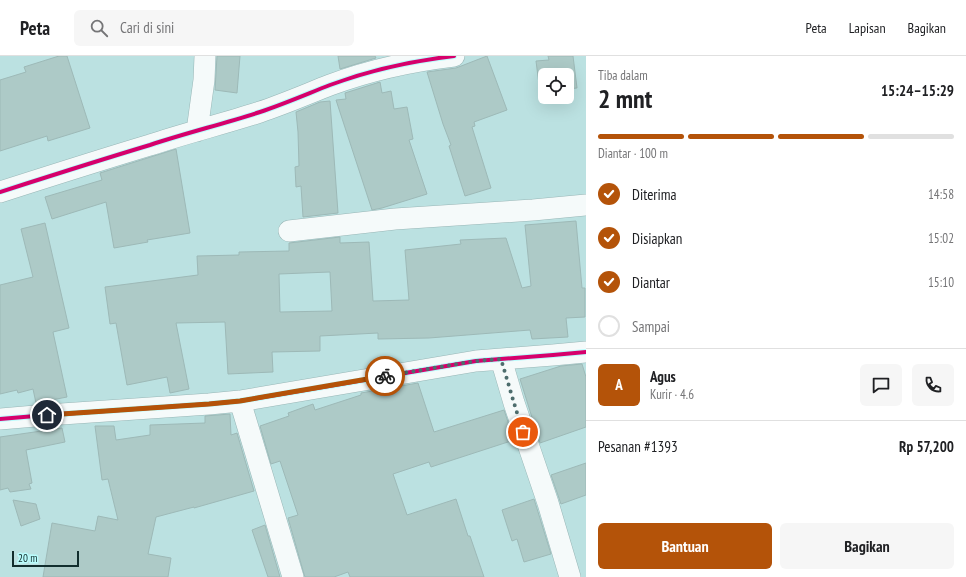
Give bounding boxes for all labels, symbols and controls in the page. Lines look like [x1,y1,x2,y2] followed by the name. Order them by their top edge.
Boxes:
[74,10,354,46] search box
[20,16,50,40] text: Peta
[88,17,110,39] icon: search
[120,18,174,37] text: Cari di sini
[806,19,827,37] text: Peta
[849,19,886,37] text: Lapisan
[908,19,946,37] text: Bagikan
[598,67,648,84] text: Tiba dalam
[538,68,574,104] map controls
[538,68,574,104] button: locate
[881,81,954,100] text: 15:24–15:29
[598,82,652,115] text: 2 mnt
[598,145,668,162] text: Diantar · 100 m
[598,183,620,205] icon: check
[632,185,676,204] text: Diterima
[928,186,954,203] text: 14:58
[598,227,620,249] icon: check
[632,229,682,248] text: Disiapkan
[928,230,954,247] text: 15:02
[598,271,620,293] icon: check
[632,273,670,292] text: Diantar
[928,274,954,291] text: 15:10
[632,317,670,336] text: Sampai
[365,356,405,396] courier
[860,364,902,406] button: chat
[912,364,954,406] button: phone
[374,365,396,387] icon: bike
[650,367,676,386] text: Agus
[615,375,623,394] text: A
[650,386,694,403] text: Kurir · 4.6
[30,398,64,432] pin
[36,404,58,426] icon: home
[506,415,540,449] pin
[512,421,534,443] icon: bag
[598,437,678,456] text: Pesanan #1393
[899,437,954,456] text: Rp 57,200
[598,523,772,569] button: Bantuan
[780,523,954,569] button: Bagikan
[12,549,79,568] scale bar
[18,551,37,565] text: 20 m

